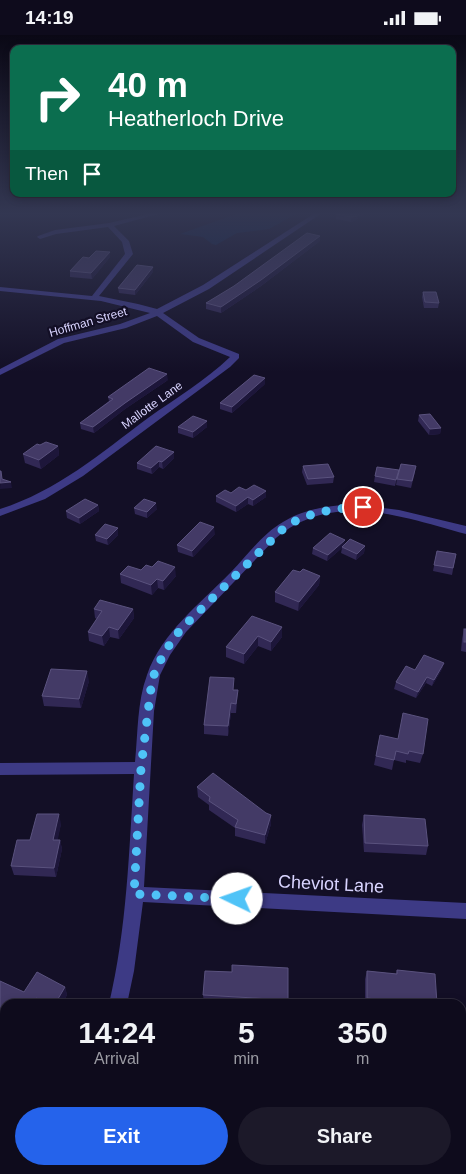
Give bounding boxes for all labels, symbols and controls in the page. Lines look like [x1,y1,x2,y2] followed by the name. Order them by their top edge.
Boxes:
[25,7,74,28] text: 14:19
[25,65,90,130] icon: right
[108,65,188,104] text: 40 m
[108,106,284,131] text: Heatherloch Drive
[78,160,106,188] icon: arrive
[25,163,68,184] text: Then
[47,304,129,340] street label: Hoffman Street
[119,378,186,432] street label: Mallotte Lane
[342,486,384,528] pin
[349,493,377,521] icon: arrive
[278,871,384,897] street label: Cheviot Lane
[210,872,262,924] position arrow
[78,1016,155,1049] text: 14:24
[238,1016,255,1049] text: 5
[338,1016,388,1049] text: 350
[94,1050,139,1067] text: Arrival
[233,1050,259,1067] text: min
[356,1050,369,1067] text: m
[15,1107,228,1165] button: Exit
[238,1107,451,1165] button: Share

